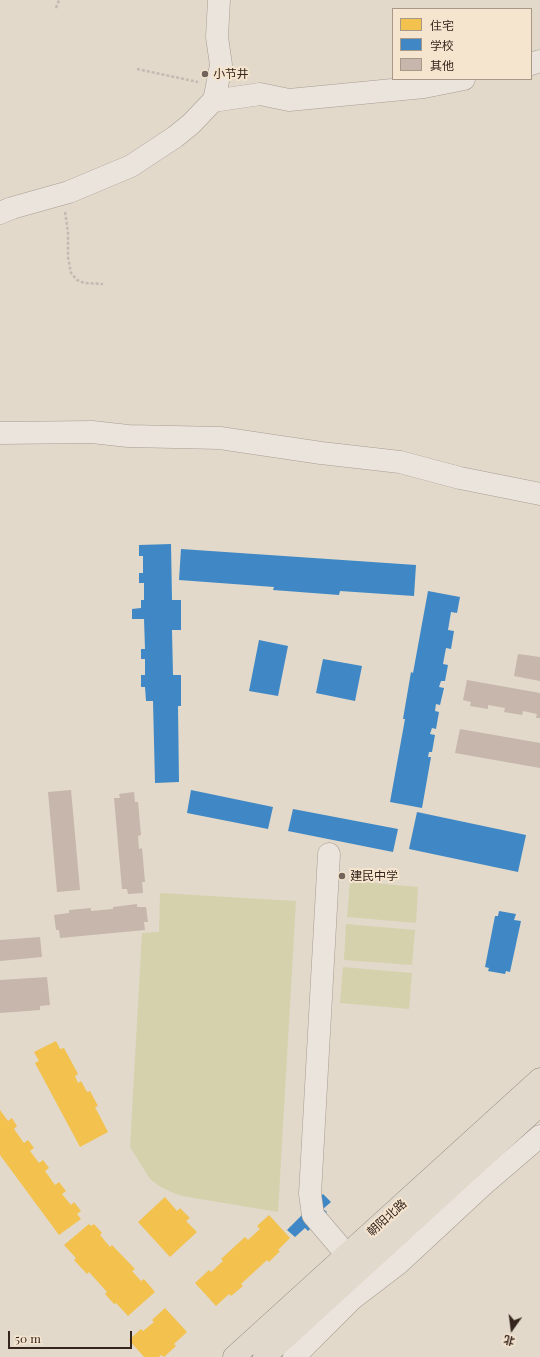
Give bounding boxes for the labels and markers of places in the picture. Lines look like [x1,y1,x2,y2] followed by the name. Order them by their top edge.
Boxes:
[213,67,249,81] place label: 小节井
[200,69,210,79] marker: 小节井
[350,869,398,883] place label: 建民中学
[337,871,347,881] marker: 建民中学

